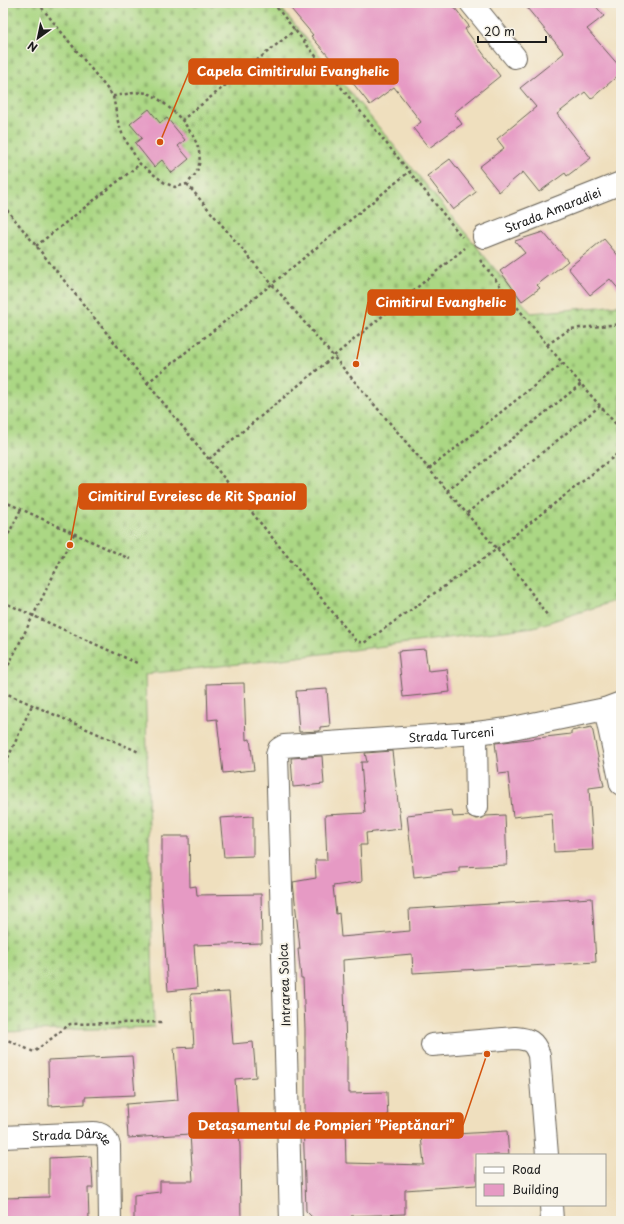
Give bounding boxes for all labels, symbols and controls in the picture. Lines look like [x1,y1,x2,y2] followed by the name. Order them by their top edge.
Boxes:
[18,18,58,58] north arrow
[478,18,546,44] scale bar
[484,22,515,40] text: 20 m
[24,37,41,56] text: N
[189,59,398,84] callout: Capela Cimitirului Evanghelic
[197,61,389,80] text: Capela Cimitirului Evanghelic
[502,183,604,237] street label: Strada Amaradiei
[368,290,515,315] callout: Cimitirul Evanghelic
[376,292,506,311] text: Cimitirul Evanghelic
[79,484,306,509] callout: Cimitirul Evreiesc de Rit Spaniol
[88,486,296,505] text: Cimitirul Evreiesc de Rit Spaniol
[408,722,495,747] street label: Strada Turceni
[274,943,294,1027] street label: Intrarea Solca
[189,1113,463,1138] callout: Detașamentul de Pompieri ”Pieptănari”
[197,1115,455,1134] text: Detașamentul de Pompieri ”Pieptănari”
[31,1124,117,1148] street label: Strada Dârste
[476,1154,606,1206] legend
[512,1160,541,1178] text: Road
[512,1180,559,1198] text: Building

